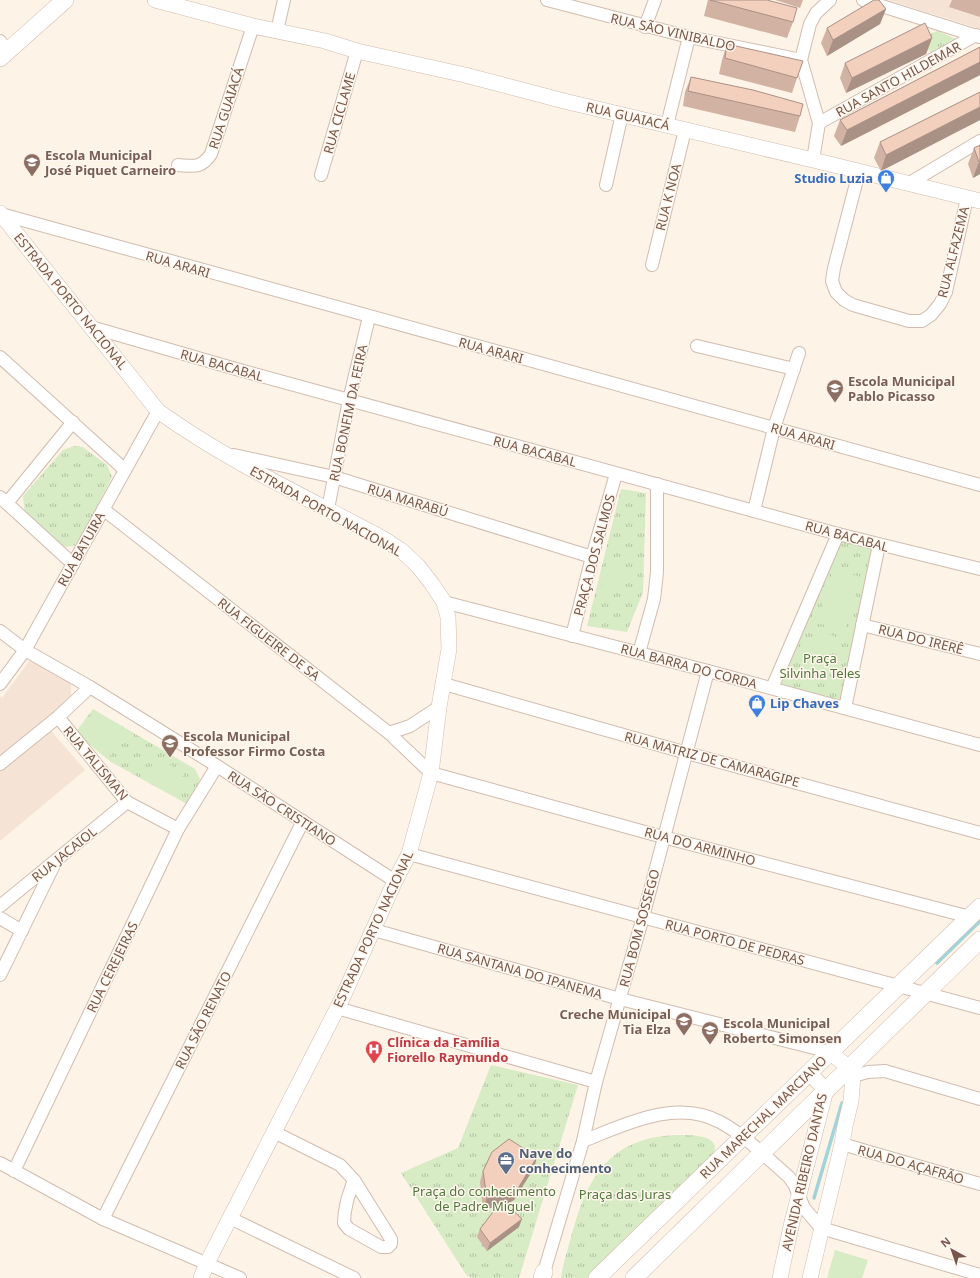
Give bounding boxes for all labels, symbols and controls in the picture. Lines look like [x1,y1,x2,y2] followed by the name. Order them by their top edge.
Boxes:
[609,9,737,55] street label: RUA SÃO VINIBALDO
[832,37,964,121] street label: RUA SANTO HILDEMAR
[204,64,248,151] street label: RUA GUAIACÁ
[319,70,359,156] street label: RUA CICLAME
[584,98,672,135] street label: RUA GUAIACÁ
[44,146,176,179] place label: Escola Municipal José Piquet Carneiro
[22,152,42,177] school or university icon: Escola Municipal José Piquet Carneiro
[651,161,685,232] street label: RUA K NOA
[876,168,896,193] shop icon: Studio Luzia
[794,169,873,187] place label: Studio Luzia
[933,204,973,300] street label: RUA ALFAZEMA
[10,229,132,373] street label: ESTRADA PORTO NACIONAL
[144,246,212,282] street label: RUA ARARI
[457,333,525,367] street label: RUA ARARI
[325,342,371,483] street label: RUA BONFIM DA FEIRA
[178,345,266,386] street label: RUA BACABAL
[848,372,955,405] place label: Escola Municipal Pablo Picasso
[825,378,845,403] school or university icon: Escola Municipal Pablo Picasso
[769,418,837,454] street label: RUA ARARI
[491,431,579,471] street label: RUA BACABAL
[247,462,405,560] street label: ESTRADA PORTO NACIONAL
[365,479,451,521] street label: RUA MARABÚ
[569,492,619,618] street label: PRAÇA DOS SALMOS
[53,508,109,589] street label: RUA BATUIRA
[803,516,891,556] street label: RUA BACABAL
[214,593,324,685] street label: RUA FIGUEIRE DE SA
[877,620,965,658] street label: RUA DO IRERÊ
[619,639,760,693] street label: RUA BARRA DO CORDA
[779,649,861,682] park label: Praça Silvinha Teles
[747,693,767,718] shop icon: Lip Chaves
[770,694,839,712] place label: Lip Chaves
[60,722,132,804] street label: RUA TALISMAN
[183,727,325,760] place label: Escola Municipal Professor Firmo Costa
[622,727,802,791] street label: RUA MATRIZ DE CAMARAGIPE
[160,733,180,758] school or university icon: Escola Municipal Professor Firmo Costa
[224,766,340,850] street label: RUA SÃO CRISTIANO
[28,822,100,886] street label: RUA JACAIOL
[642,822,758,870] street label: RUA DO ARMINHO
[329,847,417,1010] street label: ESTRADA PORTO NACIONAL
[615,867,663,989] street label: RUA BOM SOSSEGO
[663,915,807,969] street label: RUA PORTO DE PEDRAS
[82,918,142,1016] street label: RUA CEREJEIRAS
[435,939,605,1003] street label: RUA SANTANA DO IPANEMA
[171,968,235,1072] street label: RUA SÃO RENATO
[560,1005,671,1038] place label: Creche Municipal Tia Elza
[674,1011,694,1036] school or university icon: Creche Municipal Tia Elza
[723,1014,842,1047] place label: Escola Municipal Roberto Simonsen
[700,1020,720,1045] school or university icon: Escola Municipal Roberto Simonsen
[387,1033,508,1066] place label: Clínica da Família Fiorello Raymundo
[364,1039,384,1064] hospital icon: Clínica da Família Fiorello Raymundo
[696,1051,830,1183] street label: RUA MARECHAL MARCIANO
[777,1091,831,1253] street label: AVENIDA RIBEIRO DANTAS
[856,1140,966,1188] street label: RUA DO AÇAFRÃO
[519,1144,612,1177] place label: Nave do conhecimento
[496,1150,516,1175] office icon: Nave do conhecimento
[412,1182,556,1215] park label: Praça do conhecimento de Padre Miguel
[579,1185,671,1203] park label: Praça das Juras
[932,1230,972,1270] north arrow
[937,1233,954,1251] text: N

